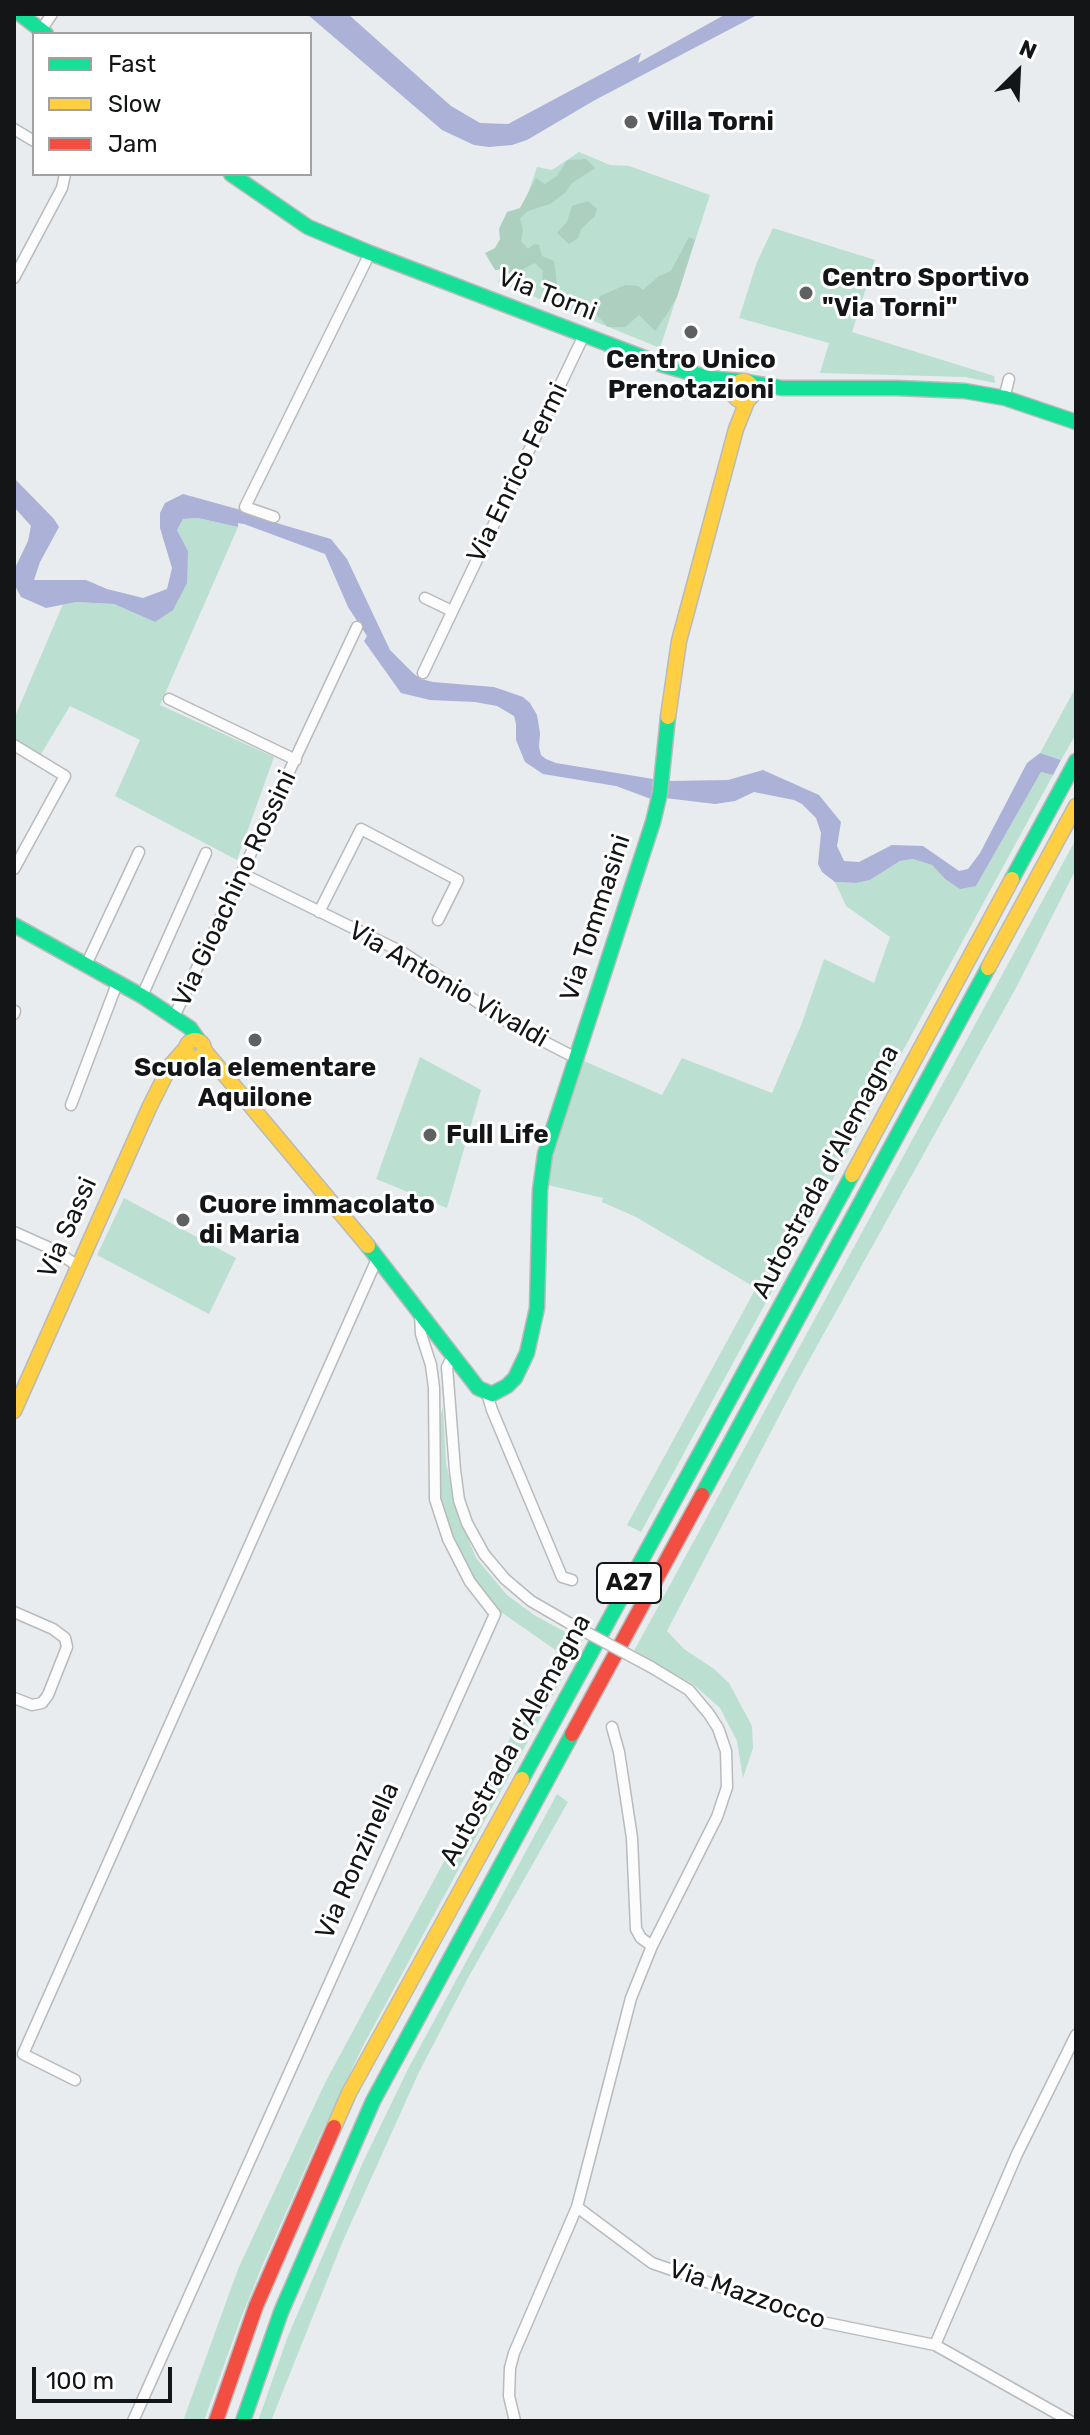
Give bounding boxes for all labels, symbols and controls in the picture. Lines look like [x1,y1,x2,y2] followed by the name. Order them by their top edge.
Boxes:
[32,32,312,176] legend
[978,32,1058,112] north arrow
[1015,34,1041,65] text: N
[108,50,156,78] text: Fast
[108,90,161,118] text: Slow
[647,106,774,138] place label: Villa Torni
[622,113,640,131] marker: Villa Torni
[108,130,158,158] text: Jam
[493,262,601,328] street label: Via Torni
[822,262,1029,324] place label: Centro Sportivo "Via Torni"
[797,284,815,302] marker: Centro Sportivo "Via Torni"
[682,323,700,341] marker: Centro Unico Prenotazioni
[606,344,776,406] place label: Centro Unico Prenotazioni
[461,378,575,568] street label: Via Enrico Fermi
[166,766,304,1012] street label: Via Gioachino Rossini
[554,831,638,1005] street label: Via Tommasini
[343,915,553,1055] street label: Via Antonio Vivaldi
[246,1031,264,1049] marker: Scuola elementare Aquilone
[746,1040,906,1304] street label: Autostrada d'Alemagna
[134,1052,376,1114] place label: Scuola elementare Aquilone
[446,1119,549,1151] place label: Full Life
[421,1126,439,1144] marker: Full Life
[32,1173,104,1283] street label: Via Sassi
[199,1189,435,1250] place label: Cuore immacolato di Maria
[174,1211,192,1229] marker: Cuore immacolato di Maria
[597,1563,661,1603] road number: A27
[434,1609,598,1871] street label: Autostrada d'Alemagna
[310,1778,406,1944] street label: Via Ronzinella
[664,2254,830,2336] street label: Via Mazzocco
[36,2351,176,2401] scale bar
[46,2367,114,2395] text: 100 m

